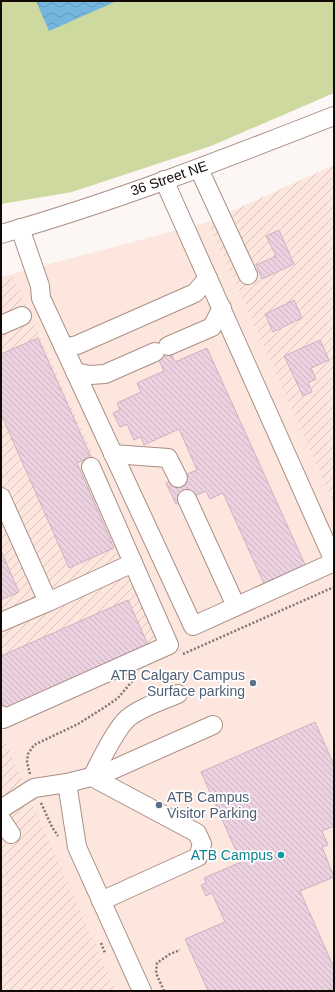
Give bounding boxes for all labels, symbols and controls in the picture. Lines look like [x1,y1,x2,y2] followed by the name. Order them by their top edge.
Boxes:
[129,157,209,199] street label: 36 Street NE
[111,667,245,699] place label: ATB Calgary Campus Surface parking
[248,678,258,688] marker: ATB Calgary Campus Surface parking
[167,789,257,821] place label: ATB Campus Visitor Parking
[154,800,164,810] marker: ATB Campus Visitor Parking
[191,847,273,863] place label: ATB Campus
[276,850,286,860] marker: ATB Campus

